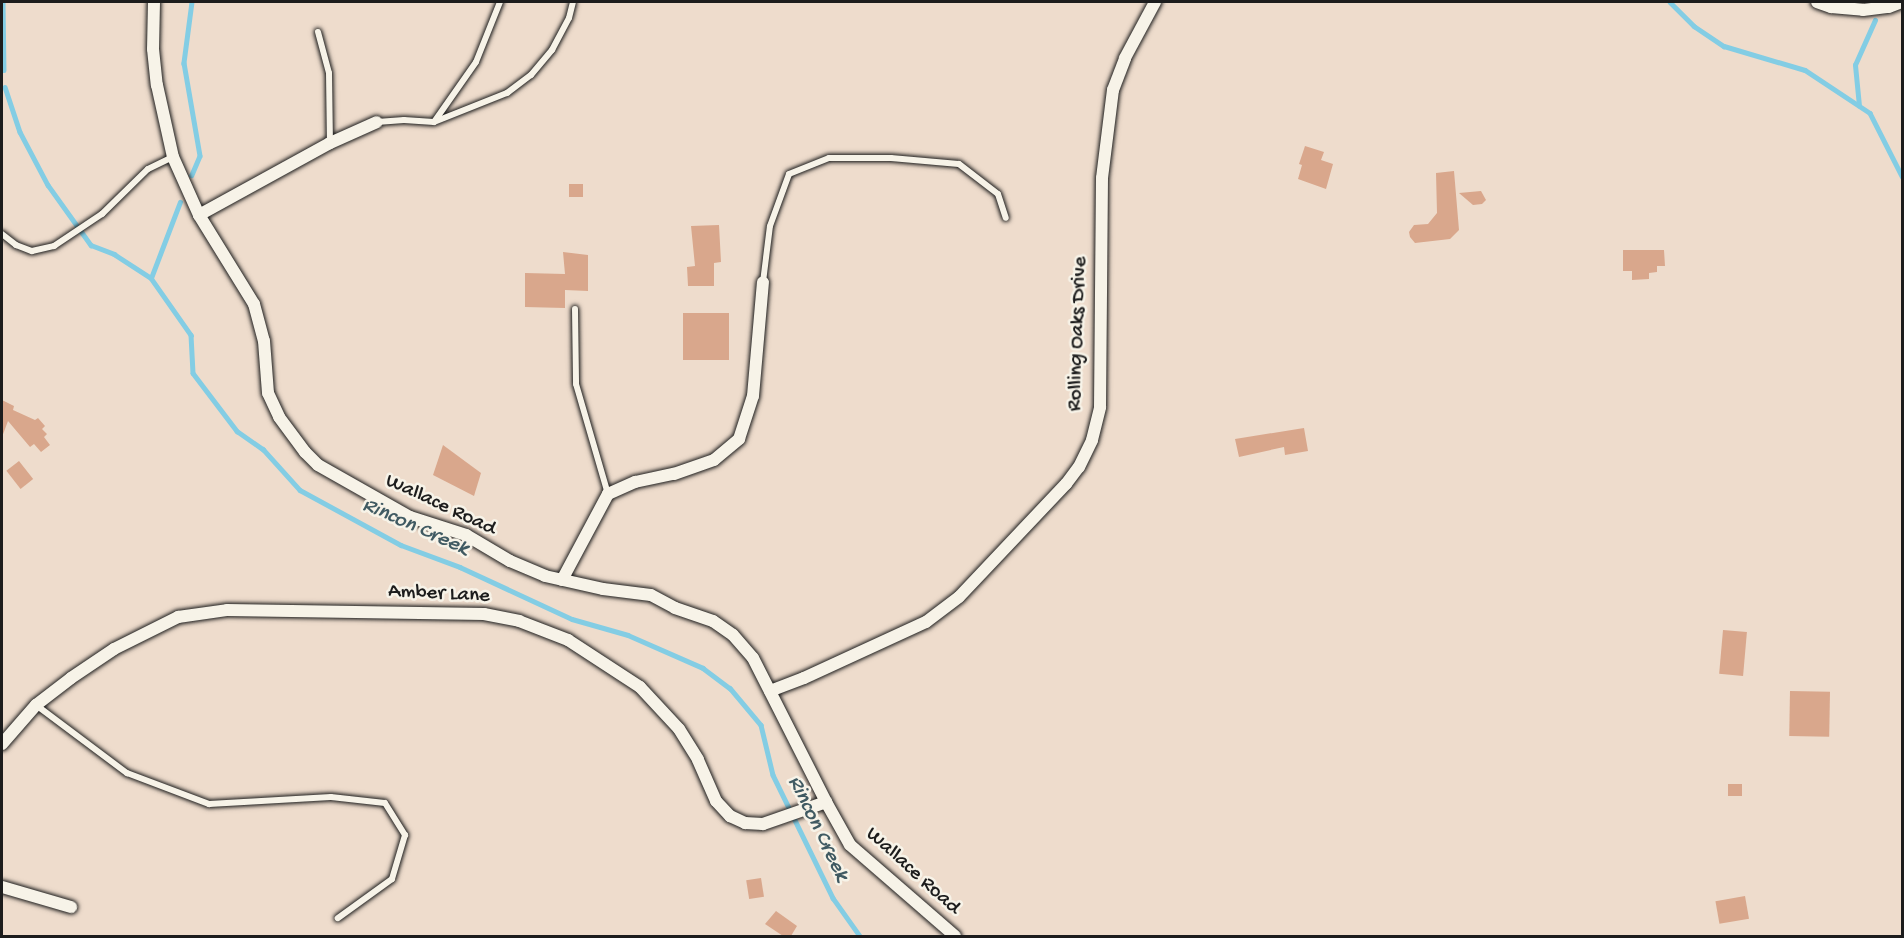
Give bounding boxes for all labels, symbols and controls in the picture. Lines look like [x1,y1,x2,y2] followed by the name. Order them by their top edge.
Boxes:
[1064,256,1094,412] street label: Rolling Oaks Drive
[381,469,499,543] street label: Wallace Road
[358,493,472,563] water label: Rincon Creek
[388,580,490,610] street label: Amber Lane
[780,772,854,886] water label: Rincon Creek
[859,823,965,921] street label: Wallace Road

